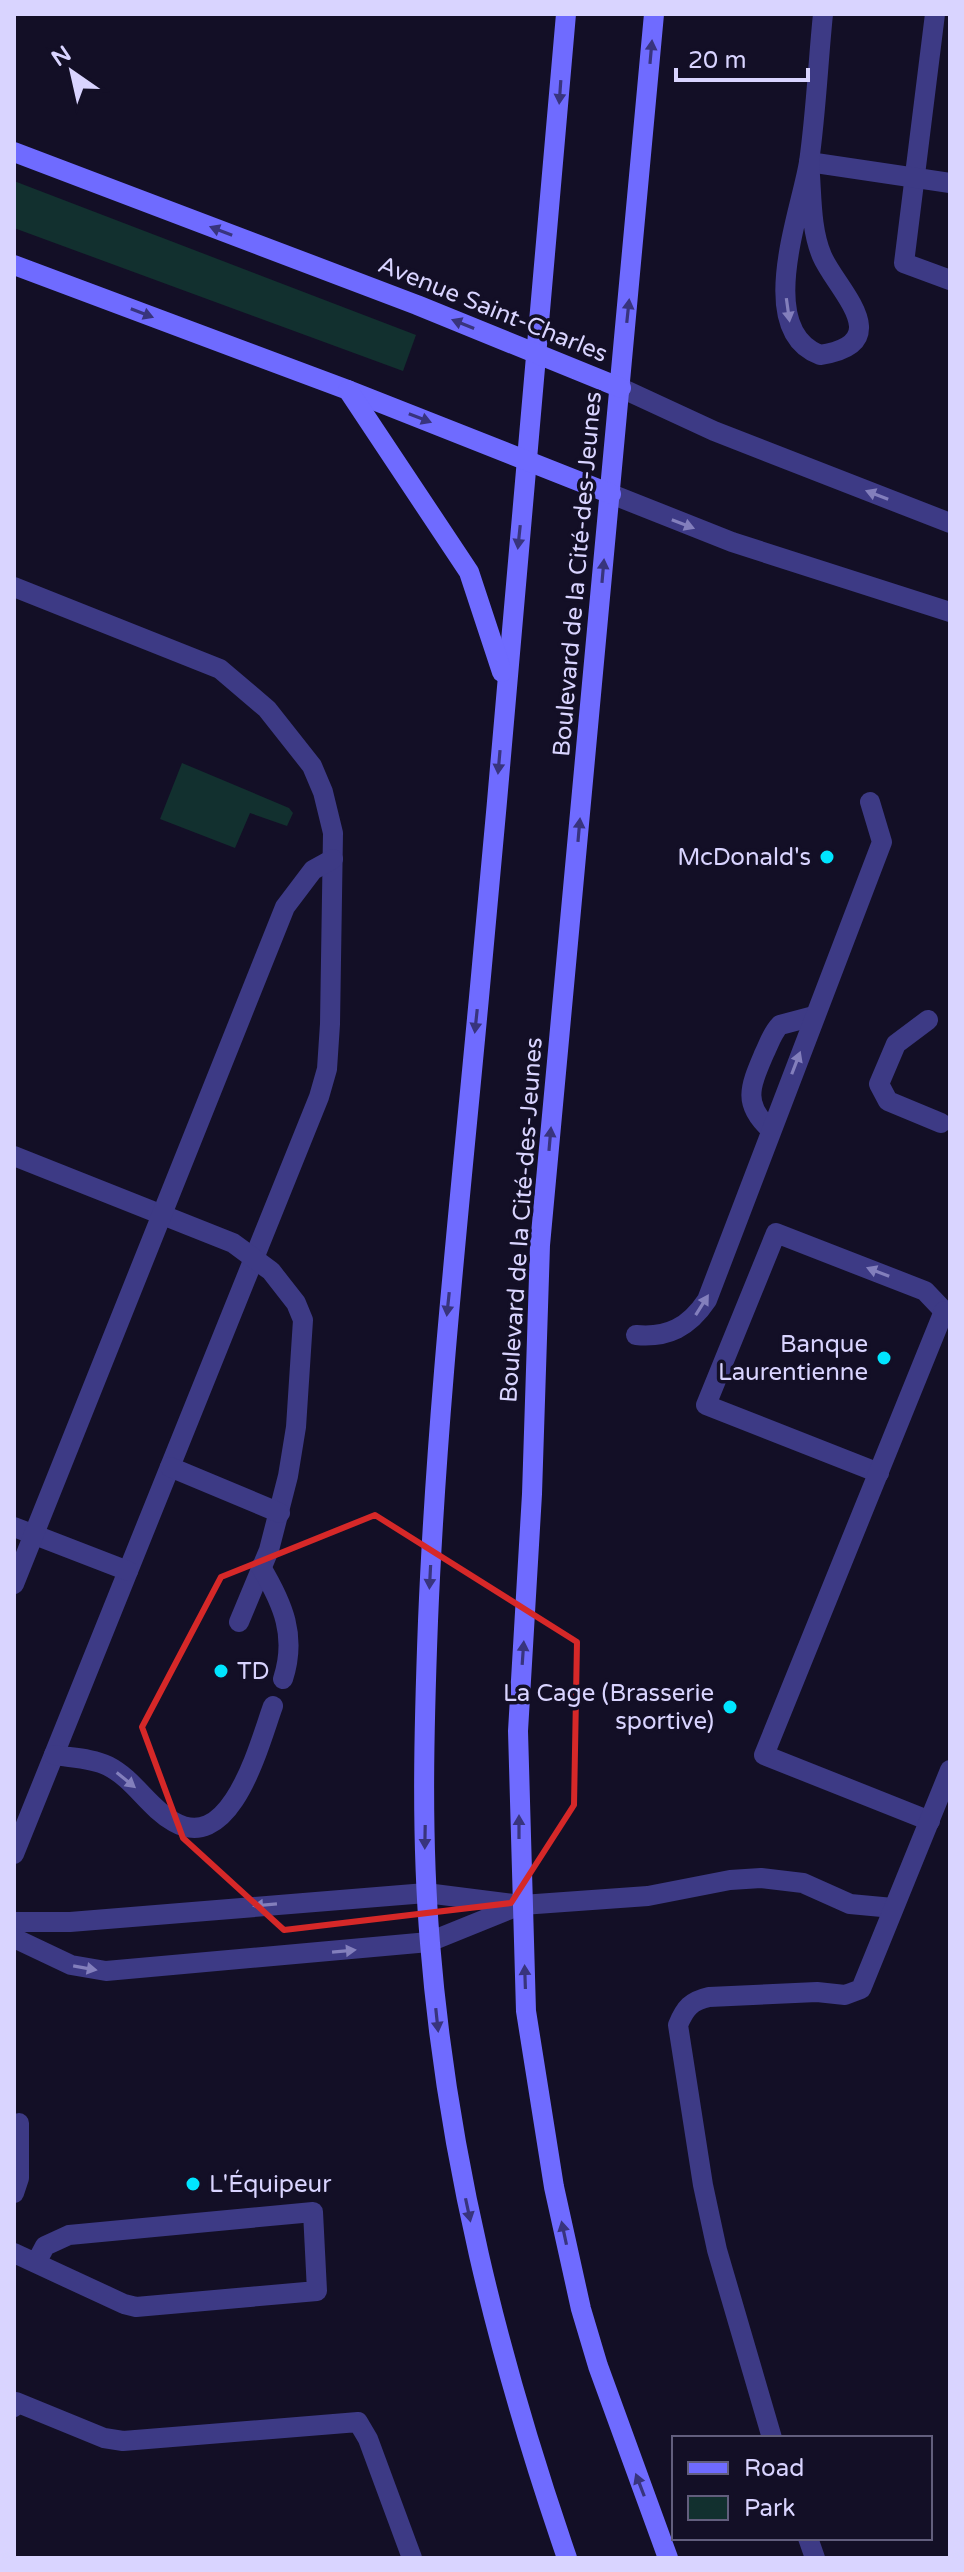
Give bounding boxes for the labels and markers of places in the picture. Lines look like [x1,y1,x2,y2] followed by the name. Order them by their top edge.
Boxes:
[677,843,811,872] place label: McDonald's
[818,848,836,866] marker: McDonald's
[718,1330,868,1387] place label: Banque Laurentienne
[875,1349,893,1367] marker: Banque Laurentienne
[237,1657,270,1686] place label: TD
[212,1662,230,1680] marker: TD
[503,1679,714,1736] place label: La Cage (Brasserie sportive)
[721,1698,739,1716] marker: La Cage (Brasserie sportive)
[209,2169,332,2199] place label: L'Équipeur
[184,2175,202,2193] marker: L'Équipeur

